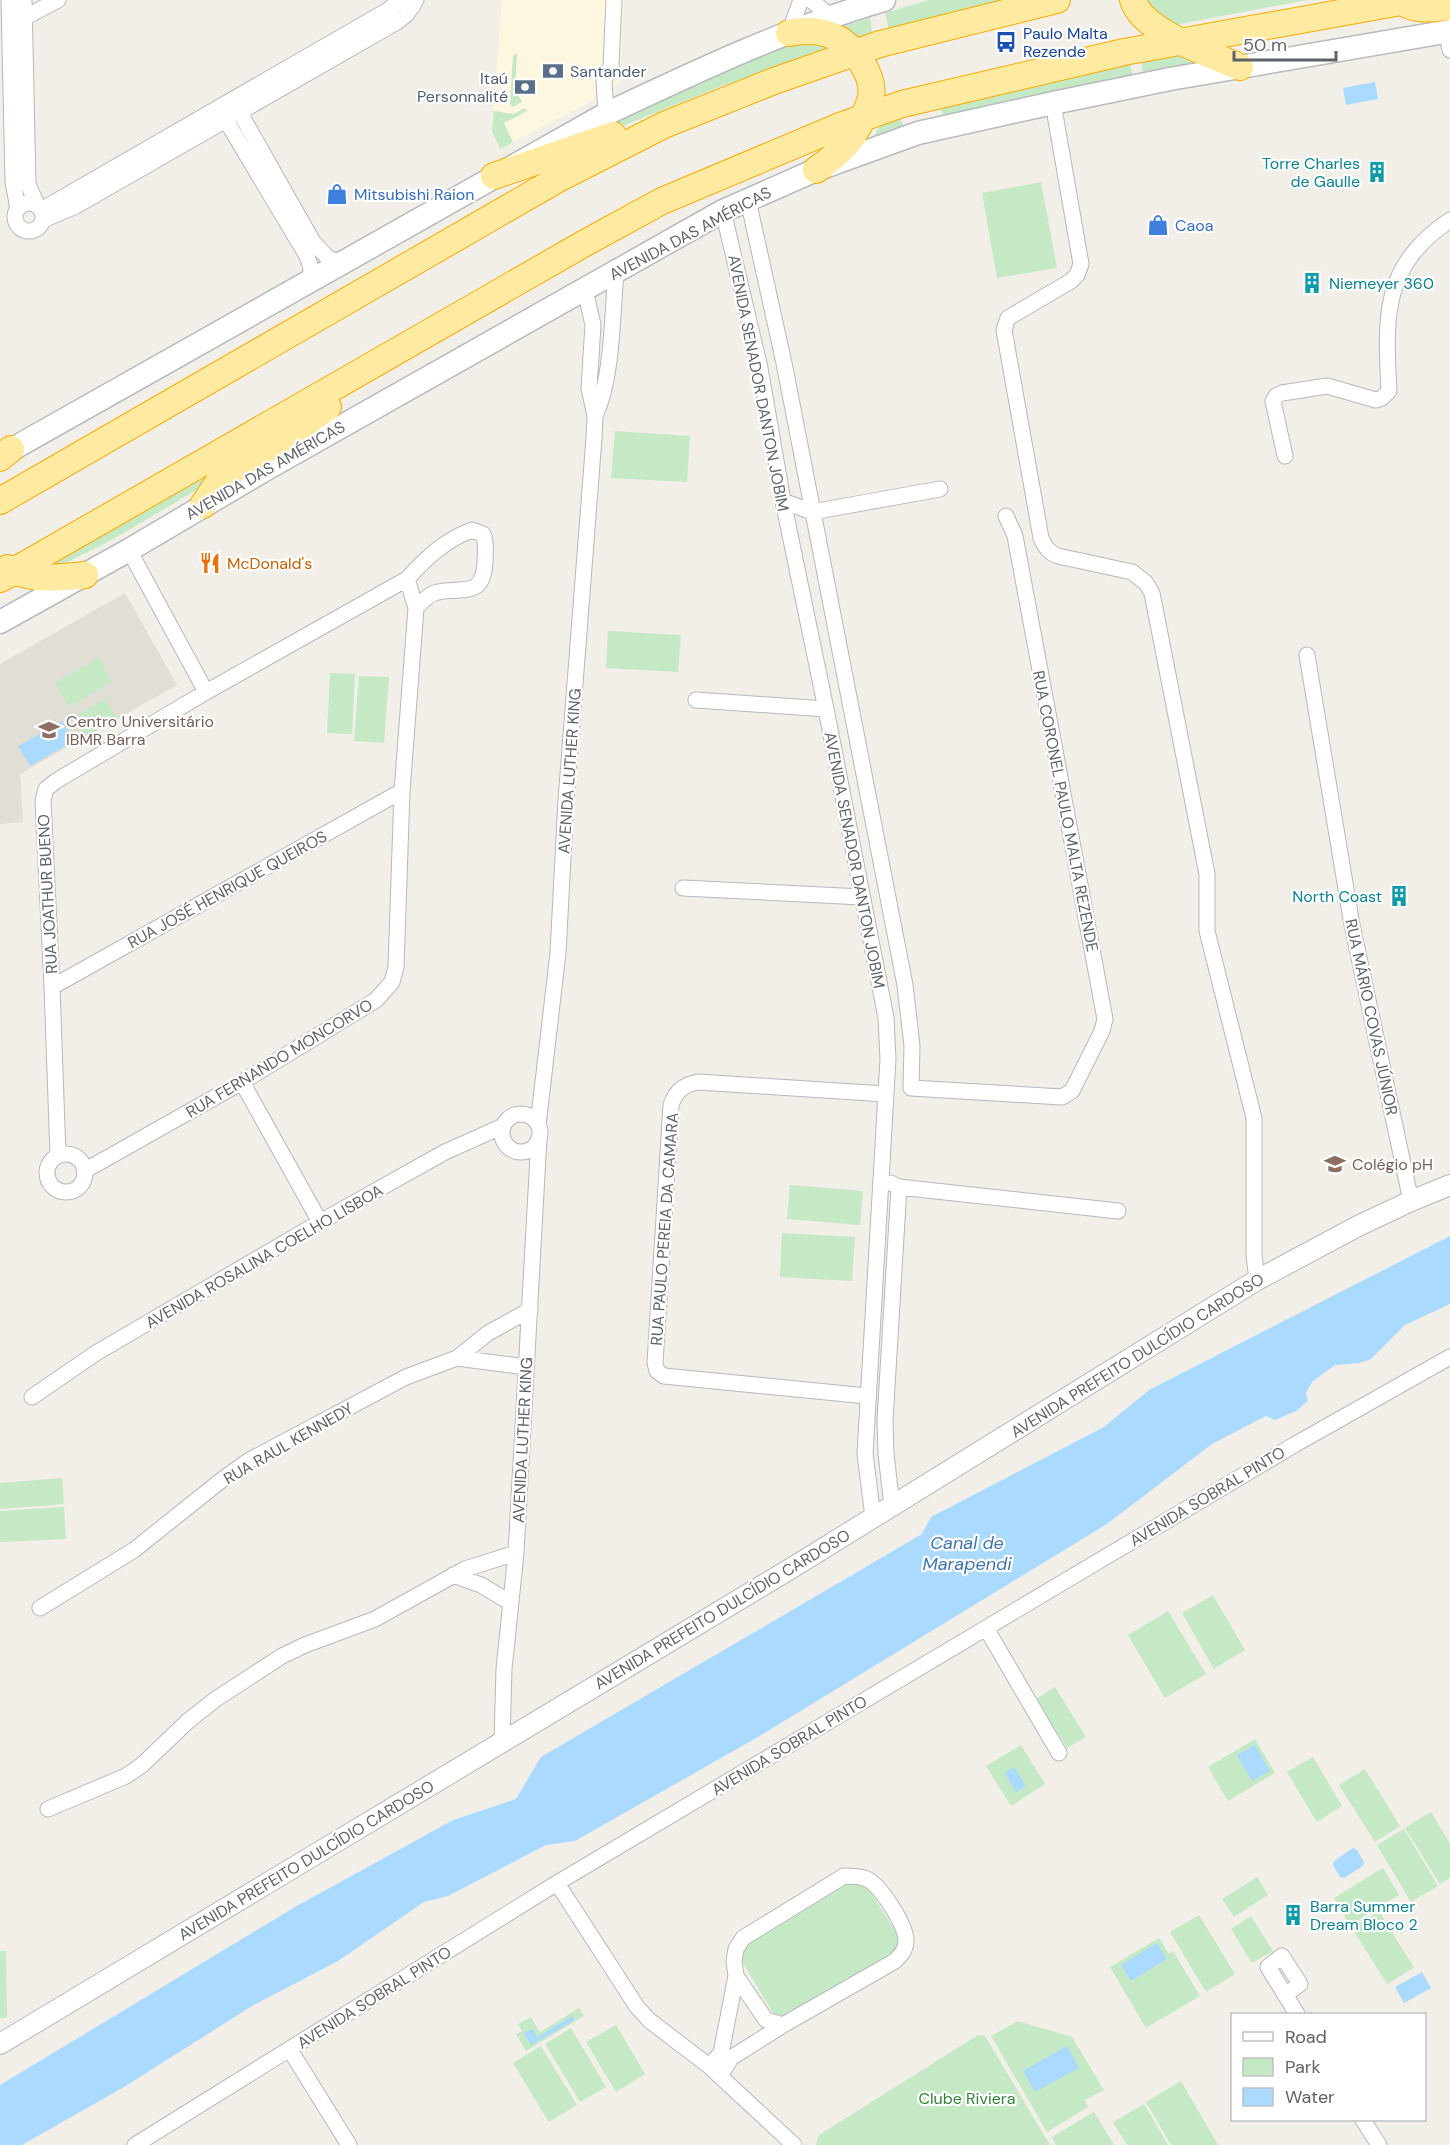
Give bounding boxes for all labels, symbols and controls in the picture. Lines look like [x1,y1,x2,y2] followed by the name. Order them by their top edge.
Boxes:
[1023,23,1108,62] place label: Paulo Malta Rezende
[1234,24,1336,62] scale bar
[994,30,1018,54] bus stop icon: Paulo Malta Rezende
[1243,33,1287,57] text: 50 m
[541,59,565,83] bank icon: Santander
[570,61,646,82] place label: Santander
[417,68,508,107] place label: Itaú Personnalité
[513,75,537,99] bank icon: Itaú Personnalité
[1262,153,1360,192] place label: Torre Charles de Gaulle
[1365,160,1389,184] building icon: Torre Charles de Gaulle
[325,182,349,206] shop icon: Mitsubishi Raion
[606,182,775,285] street label: AVENIDA DAS AMÉRICAS
[354,184,474,205] place label: Mitsubishi Raion
[1146,213,1170,237] shop icon: Caoa
[1175,215,1213,236] place label: Caoa
[723,253,794,513] street label: AVENIDA SENADOR DANTON JOBIM
[1300,271,1324,295] building icon: Niemeyer 360
[1329,273,1434,294] place label: Niemeyer 360
[182,416,349,525] street label: AVENIDA DAS AMÉRICAS
[198,551,222,575] restaurant icon: McDonald's
[227,553,312,574] place label: McDonald's
[1028,669,1103,954] street label: RUA CORONEL PAULO MALTA REZENDE
[553,687,586,855] street label: AVENIDA LUTHER KING
[66,711,214,750] place label: Centro Universitário IBMR Barra
[37,718,61,742] school or university icon: Centro Universitário IBMR Barra
[819,730,890,990] street label: AVENIDA SENADOR DANTON JOBIM
[33,813,62,974] street label: RUA JOATHUR BUENO
[124,826,331,953] street label: RUA JOSÉ HENRIQUE QUEIROS
[1387,884,1411,908] building icon: North Coast
[1292,886,1382,907] place label: North Coast
[1340,917,1403,1117] street label: RUA MÁRIO COVAS JÚNIOR
[182,994,377,1123] street label: RUA FERNANDO MONCORVO
[646,1111,683,1346] street label: RUA PAULO PEREIA DA CAMARA
[1323,1152,1347,1176] school or university icon: Colégio pH
[1352,1154,1433,1175] place label: Colégio pH
[142,1179,387,1333] street label: AVENIDA ROSALINA COELHO LISBOA
[1007,1268,1268,1442] street label: AVENIDA PREFEITO DULCÍDIO CARDOSO
[508,1357,537,1524] street label: AVENIDA LUTHER KING
[220,1398,357,1489] street label: RUA RAUL KENNEDY
[1126,1442,1289,1551] street label: AVENIDA SOBRAL PINTO
[591,1525,854,1694] street label: AVENIDA PREFEITO DULCÍDIO CARDOSO
[922,1531,1012,1576] water label: Canal de Marapendi
[708,1691,871,1800] street label: AVENIDA SOBRAL PINTO
[175,1776,438,1945] street label: AVENIDA PREFEITO DULCÍDIO CARDOSO
[1310,1896,1418,1935] place label: Barra Summer Dream Bloco 2
[1281,1903,1305,1927] building icon: Barra Summer Dream Bloco 2
[293,1941,455,2053] street label: AVENIDA SOBRAL PINTO
[1231,2013,1426,2121] legend
[1285,2025,1327,2049] text: Road
[1285,2055,1321,2079] text: Park
[1285,2085,1335,2109] text: Water
[919,2088,1015,2109] park label: Clube Riviera

